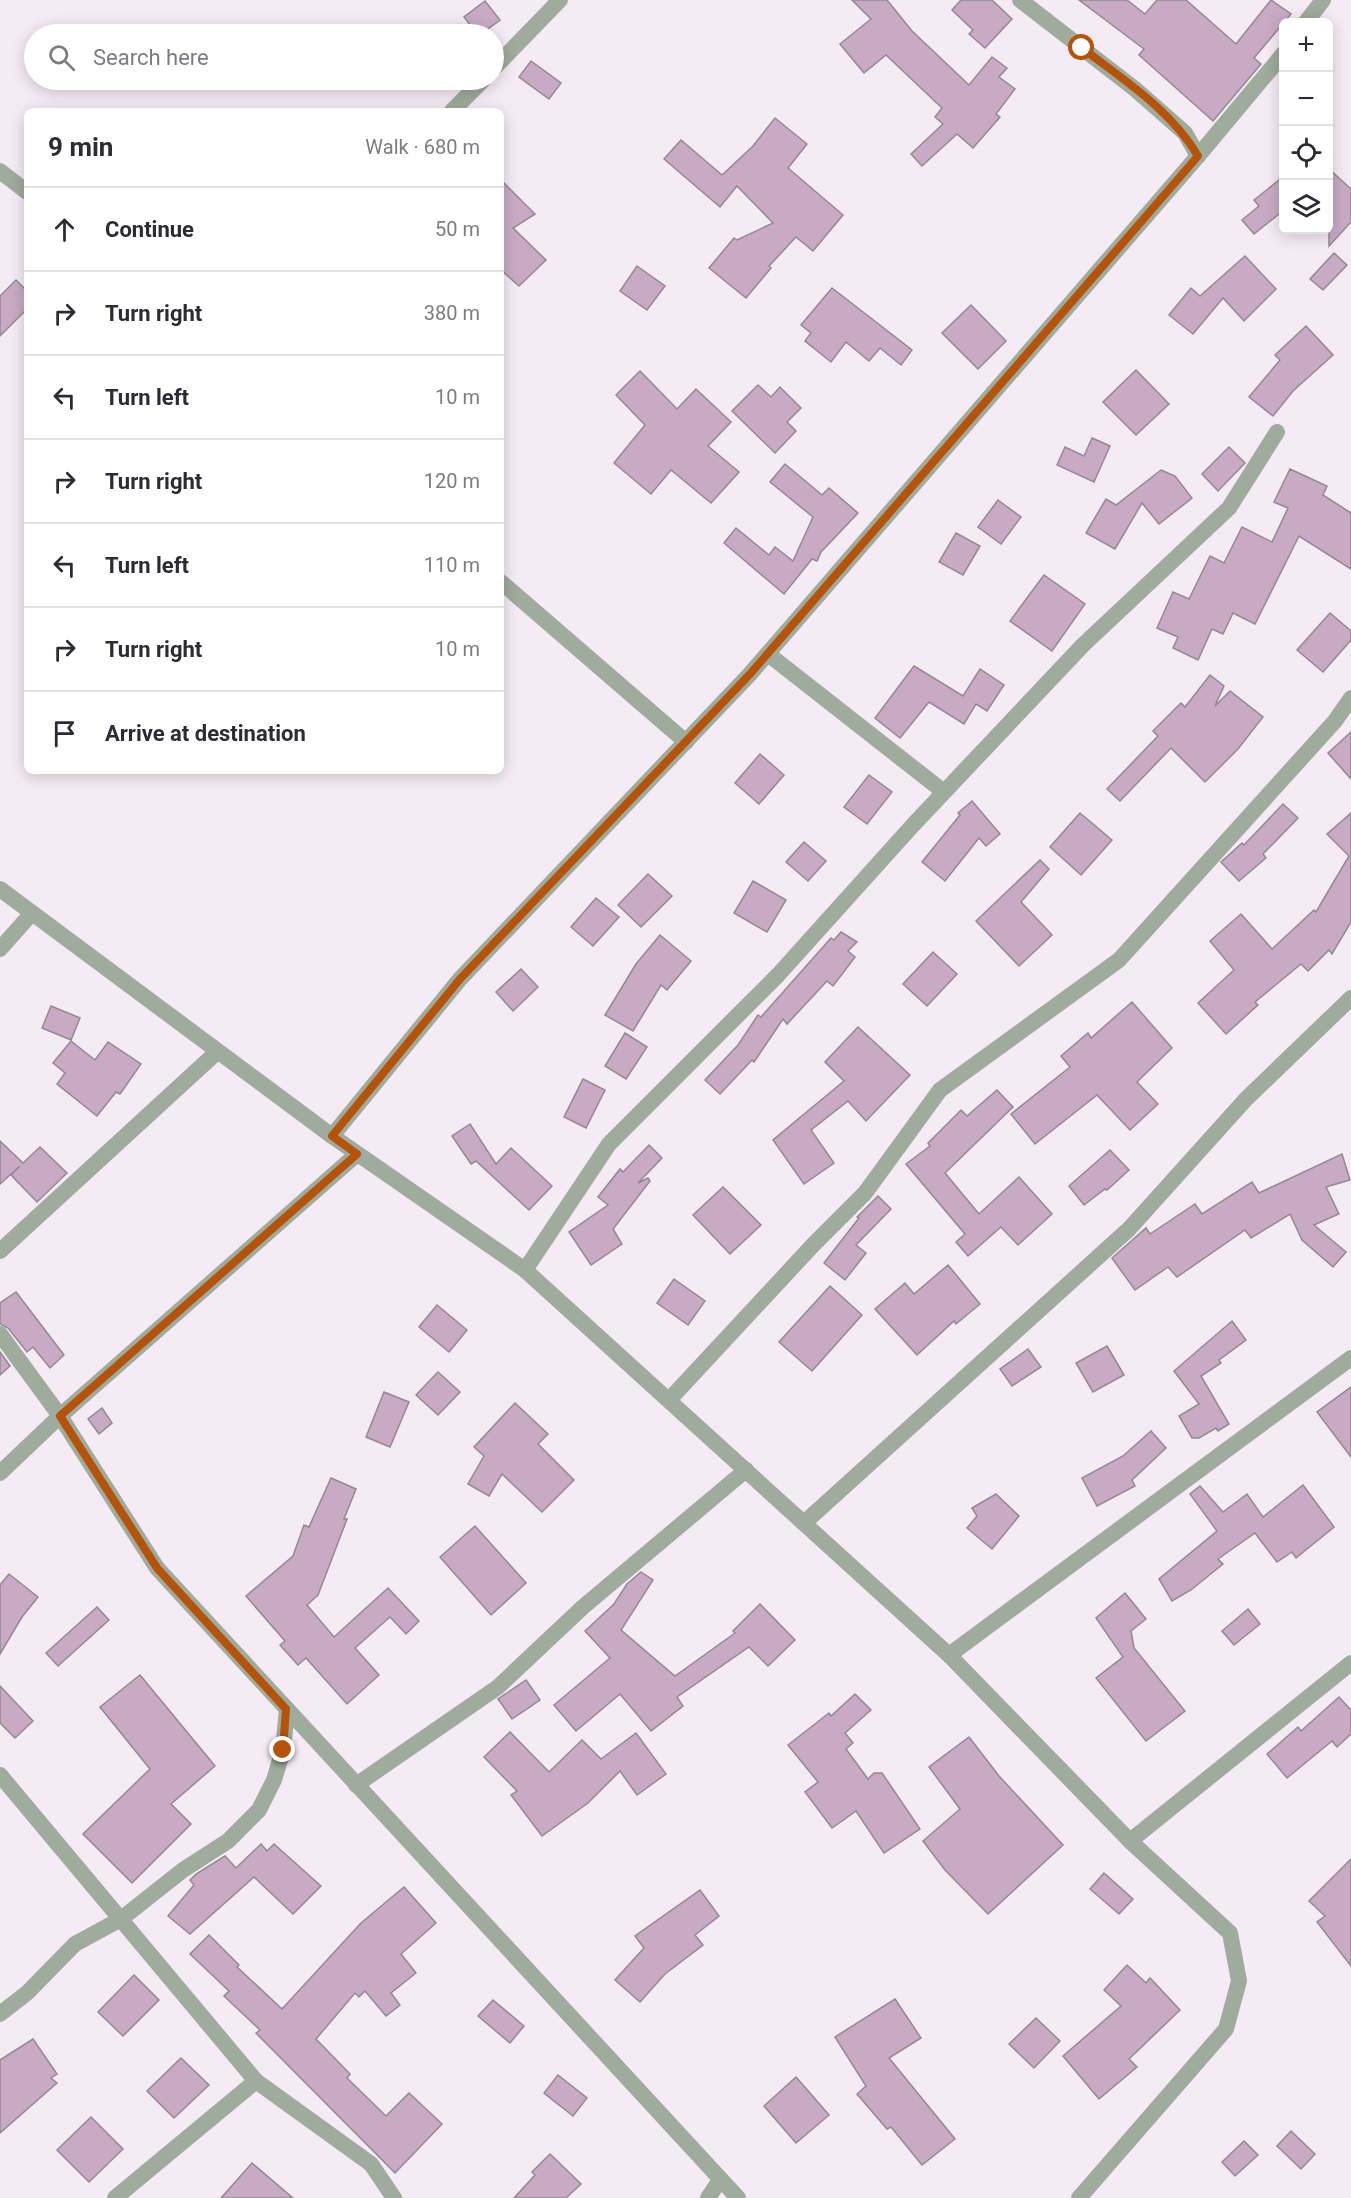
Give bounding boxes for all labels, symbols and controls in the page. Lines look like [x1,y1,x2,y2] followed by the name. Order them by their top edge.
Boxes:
[1279,18,1333,234] map controls
[1279,18,1333,72] button: +
[24,24,504,90] search box
[1068,34,1094,60] route start
[45,41,78,74] icon: search
[93,45,209,70] text: Search here
[1279,72,1333,126] button: −
[1279,126,1333,180] button: locate
[48,132,113,162] text: 9 min
[365,135,480,159] text: Walk · 680 m
[1279,180,1333,234] button: layers
[48,213,81,246] icon: ahead
[105,217,194,242] text: Continue
[435,217,480,241] text: 50 m
[48,297,81,330] icon: right
[105,301,202,326] text: Turn right
[424,301,480,325] text: 380 m
[48,381,81,414] icon: left
[105,385,189,410] text: Turn left
[435,385,480,409] text: 10 m
[48,465,81,498] icon: right
[105,469,202,494] text: Turn right
[424,469,480,493] text: 120 m
[48,549,81,582] icon: left
[105,553,189,578] text: Turn left
[424,553,480,577] text: 110 m
[48,633,81,666] icon: right
[105,637,202,662] text: Turn right
[435,637,480,661] text: 10 m
[48,717,81,750] icon: arrive
[105,721,306,746] text: Arrive at destination
[269,1736,295,1762] route end

